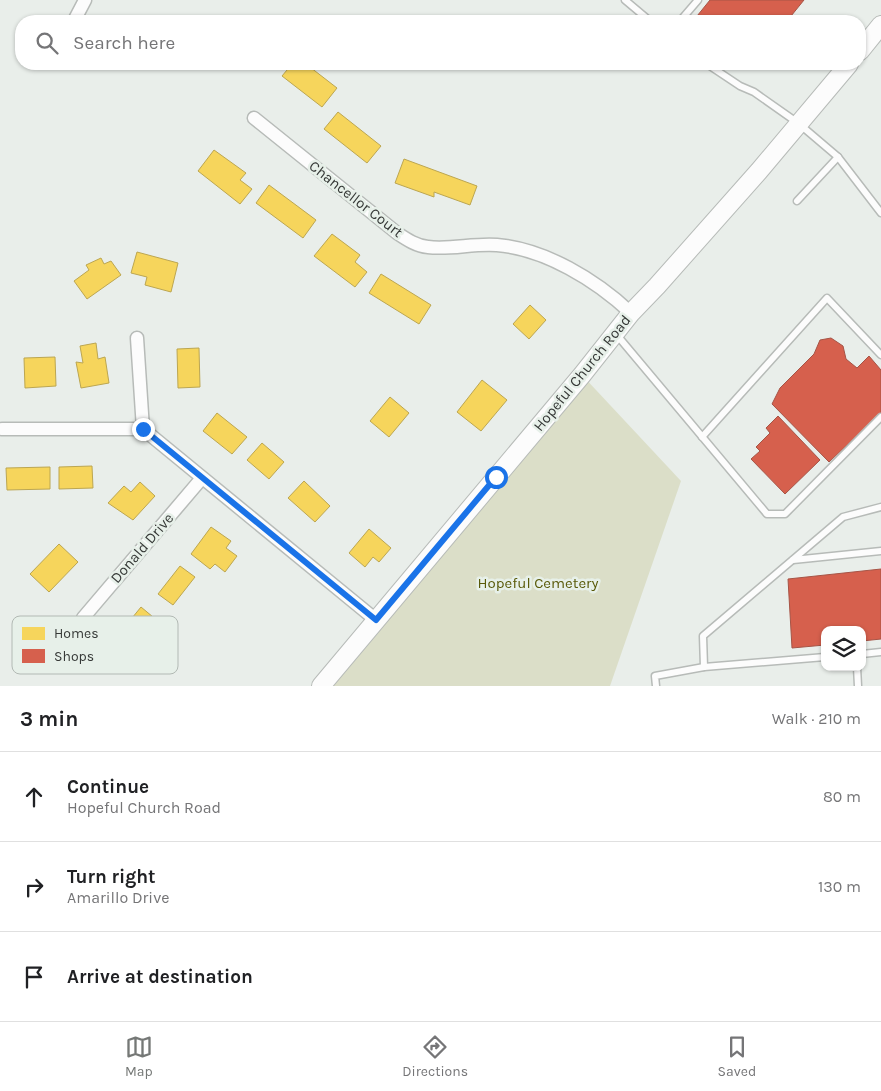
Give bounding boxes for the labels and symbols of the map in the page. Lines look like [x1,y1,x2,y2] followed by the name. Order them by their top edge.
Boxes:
[305,157,407,241] street label: Chancellor Court
[530,311,634,435] street label: Hopeful Church Road
[132,418,155,441] route end
[485,466,508,489] route start
[107,509,177,587] street label: Donald Drive
[477,574,599,592] park label: Hopeful Cemetery
[12,616,178,674] legend
[54,625,99,642] text: Homes
[54,648,94,665] text: Shops

